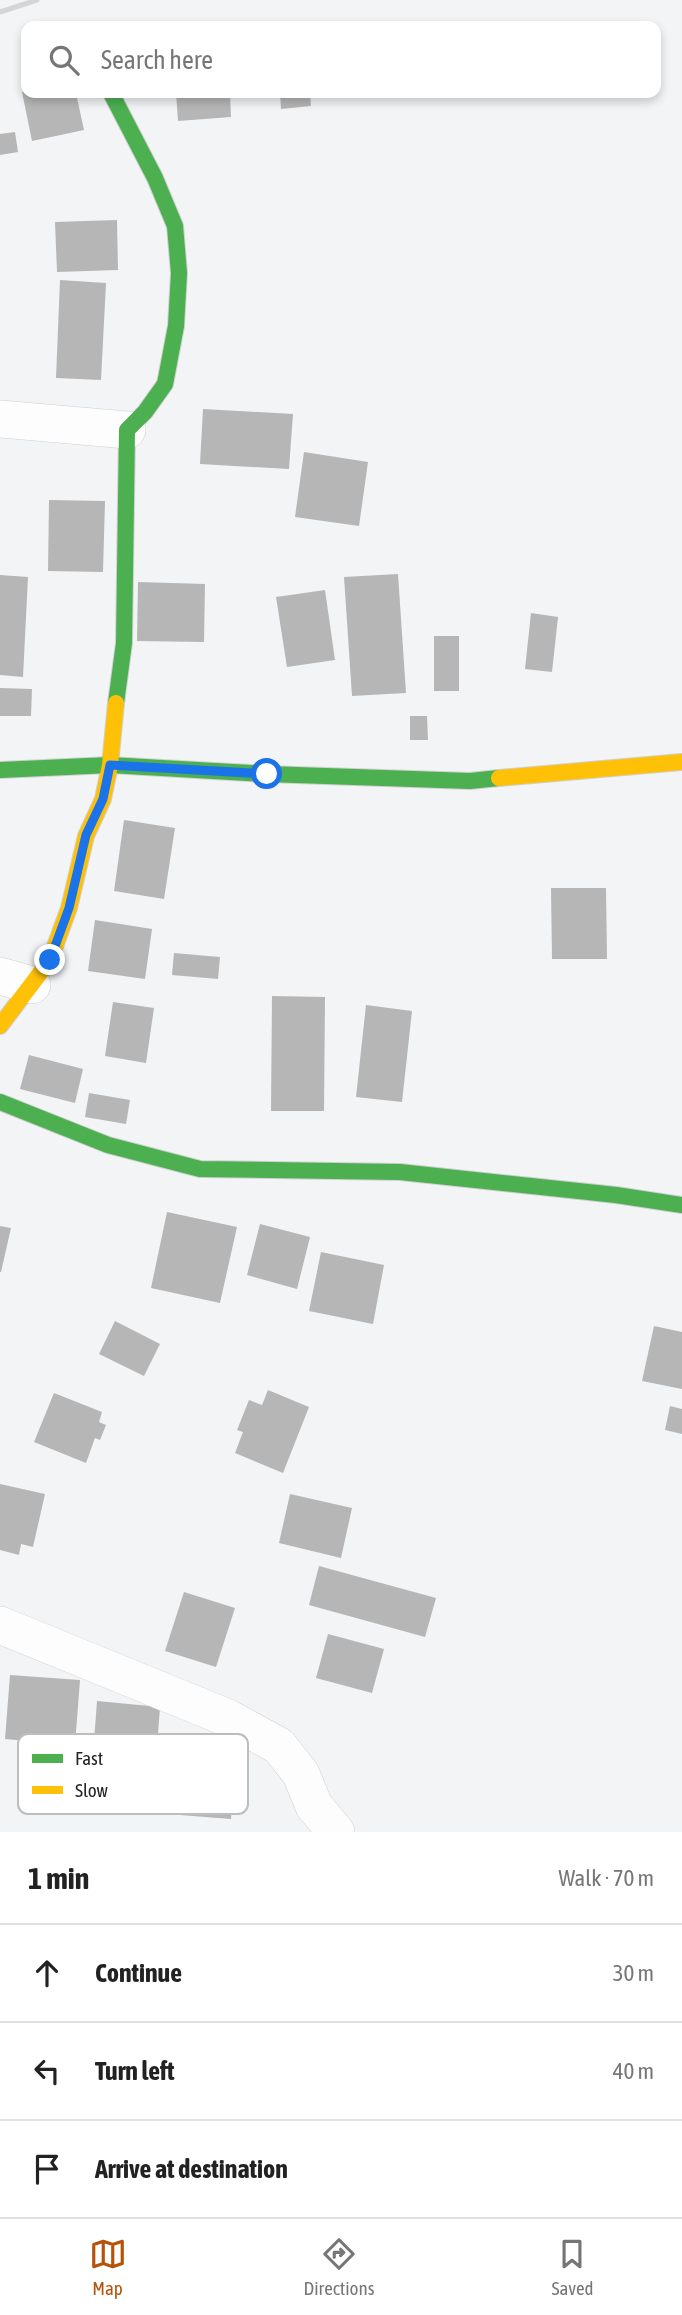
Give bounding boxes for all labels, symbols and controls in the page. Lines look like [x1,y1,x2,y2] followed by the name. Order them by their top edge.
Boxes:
[21,21,661,98] search box
[45,41,83,79] icon: search
[101,45,213,75] text: Search here
[251,758,282,789] route start
[34,944,65,975] route end
[18,1734,248,1814] legend
[75,1747,103,1769] text: Fast
[75,1779,109,1801] text: Slow
[28,1861,89,1895] text: 1 min
[559,1865,654,1891] text: Walk · 70 m
[28,1954,66,1992] icon: ahead
[95,1958,182,1988] text: Continue
[613,1960,654,1986] text: 30 m
[28,2052,66,2090] icon: left
[95,2056,175,2086] text: Turn left
[613,2058,654,2084] text: 40 m
[28,2150,66,2188] icon: arrive
[95,2154,288,2184] text: Arrive at destination
[89,2235,127,2299] tab: Map
[304,2235,374,2299] tab: Directions
[551,2235,593,2299] tab: Saved

